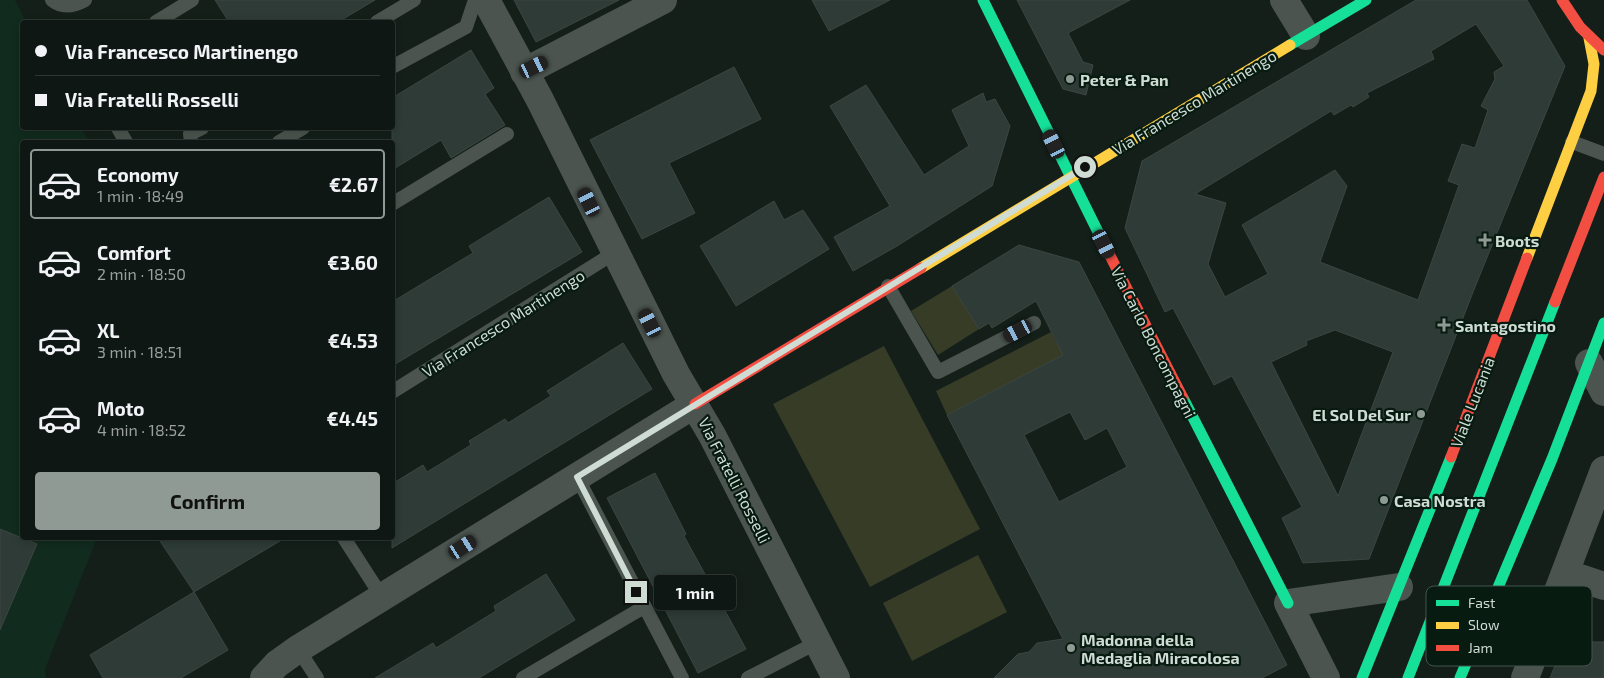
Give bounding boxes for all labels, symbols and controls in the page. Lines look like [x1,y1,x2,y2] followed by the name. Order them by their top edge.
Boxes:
[65,40,298,63] text: Via Francesco Martinengo
[1108,45,1280,159] street label: Via Francesco Martinengo
[517,54,550,80] car
[1080,70,1169,89] place label: Peter & Pan
[1064,73,1076,85] marker: Peter & Pan
[65,88,239,111] text: Via Fratelli Rosselli
[1040,127,1067,161] car
[1074,156,1096,178] route start
[37,162,82,207] icon: car
[97,163,179,186] text: Economy
[329,173,378,196] text: €2.67
[575,185,602,219] car
[97,186,184,205] text: 1 min · 18:49
[1090,227,1117,261] car
[1495,231,1539,250] place label: Boots
[1479,234,1491,246] marker: Boots
[37,240,82,285] icon: car
[97,241,171,264] text: Comfort
[327,251,378,274] text: €3.60
[1108,263,1200,421] street label: Via Carlo Boncompagni
[97,264,186,283] text: 2 min · 18:50
[418,265,588,381] street label: Via Francesco Martinengo
[636,306,663,340] car
[1455,316,1556,335] place label: Santagostino
[37,318,82,363] icon: car
[1001,318,1034,344] car
[1437,318,1451,332] marker: Santagostino
[97,319,119,342] text: XL
[328,329,378,352] text: €4.53
[97,342,182,361] text: 3 min · 18:51
[1446,354,1498,450] street label: Viale Lucania
[37,396,82,441] icon: car
[97,397,145,420] text: Moto
[1312,405,1411,424] place label: El Sol Del Sur
[327,407,378,430] text: €4.45
[1415,408,1427,420] marker: El Sol Del Sur
[695,414,775,546] street label: Via Fratelli Rosselli
[97,420,186,439] text: 4 min · 18:52
[35,472,380,530] button: Confirm
[1394,491,1486,510] place label: Casa Nostra
[1378,494,1390,506] marker: Casa Nostra
[446,533,479,561] car
[654,574,736,610] callout: 1 min
[625,581,647,603] route end
[676,583,714,602] text: 1 min
[1426,586,1592,666] legend
[1468,594,1495,611] text: Fast
[1468,616,1500,633] text: Slow
[1081,630,1240,667] place label: Madonna della Medaglia Miracolosa
[1468,639,1493,656] text: Jam
[1065,642,1077,654] marker: Madonna della Medaglia Miracolosa

